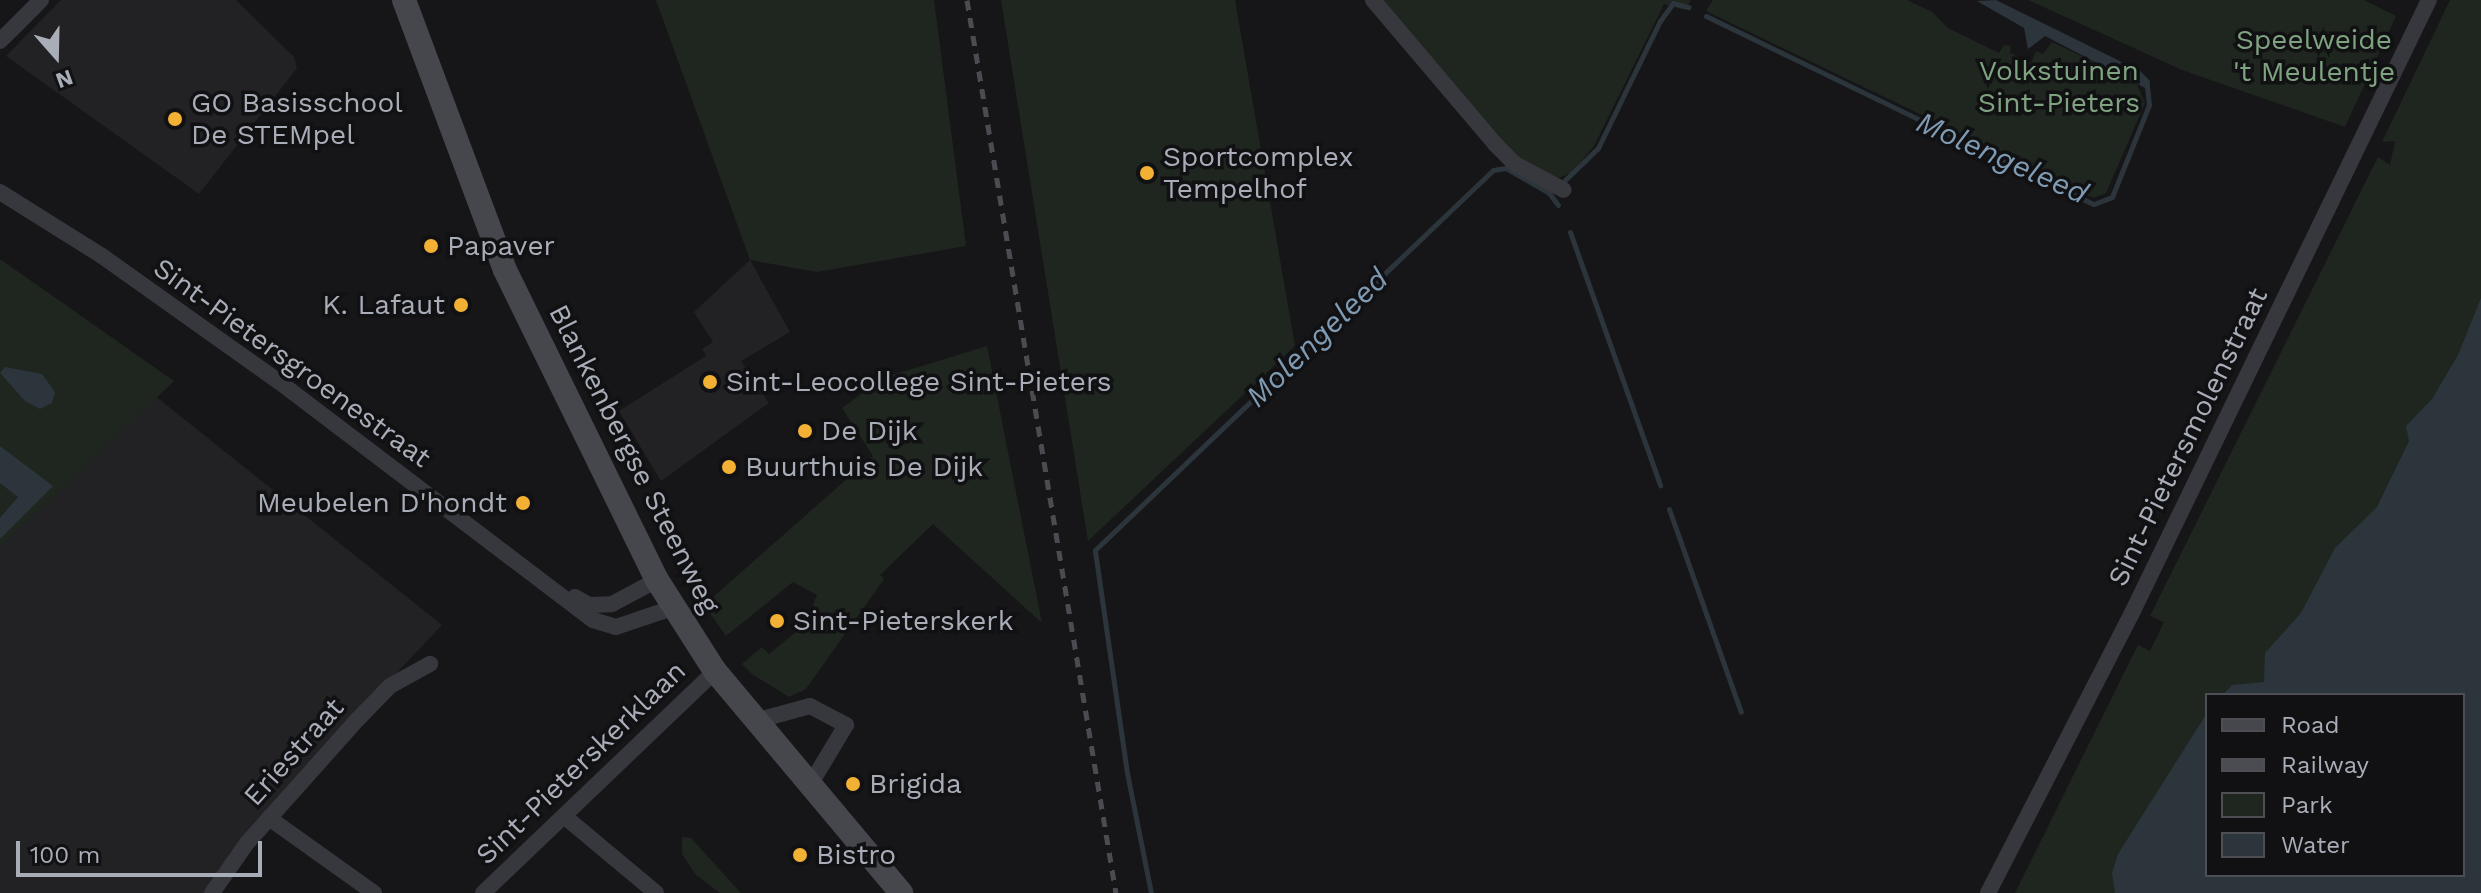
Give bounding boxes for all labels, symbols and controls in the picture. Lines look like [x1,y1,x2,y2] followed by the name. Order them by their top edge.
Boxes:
[16,16,96,96] north arrow
[2233,23,2395,89] park label: Speelweide 't Meulentje
[1978,54,2140,120] park label: Volkstuinen Sint-Pieters
[52,64,76,94] text: N
[191,86,403,152] place label: GO Basisschool De STEMpel
[1911,104,2093,212] water label: Molengeleed
[166,110,184,128] marker: GO Basisschool De STEMpel
[1163,140,1353,206] place label: Sportcomplex Tempelhof
[1138,164,1156,182] marker: Sportcomplex Tempelhof
[447,229,555,263] place label: Papaver
[422,237,440,255] marker: Papaver
[147,251,437,475] street label: Sint-Pietersgroenestraat
[1239,261,1395,415] water label: Molengeleed
[2101,282,2275,592] street label: Sint-Pietersmolenstraat
[322,288,445,322] place label: K. Lafaut
[452,296,470,314] marker: K. Lafaut
[541,299,727,619] street label: Blankenbergse Steenweg
[726,365,1112,399] place label: Sint-Leocollege Sint-Pieters
[701,373,719,391] marker: Sint-Leocollege Sint-Pieters
[821,414,918,448] place label: De Dijk
[796,422,814,440] marker: De Dijk
[745,450,983,484] place label: Buurthuis De Dijk
[720,458,738,476] marker: Buurthuis De Dijk
[257,486,507,520] place label: Meubelen D'hondt
[514,494,532,512] marker: Meubelen D'hondt
[793,604,1014,638] place label: Sint-Pieterskerk
[768,612,786,630] marker: Sint-Pieterskerk
[469,654,693,872] street label: Sint-Pieterskerklaan
[237,691,351,813] street label: Eriestraat
[2205,693,2465,877] legend
[2281,711,2340,739] text: Road
[2281,751,2369,779] text: Railway
[869,767,962,801] place label: Brigida
[844,775,862,793] marker: Brigida
[2281,791,2333,819] text: Park
[20,825,266,875] scale bar
[2281,831,2350,859] text: Water
[816,838,896,872] place label: Bistro
[30,841,100,869] text: 100 m
[791,846,809,864] marker: Bistro

